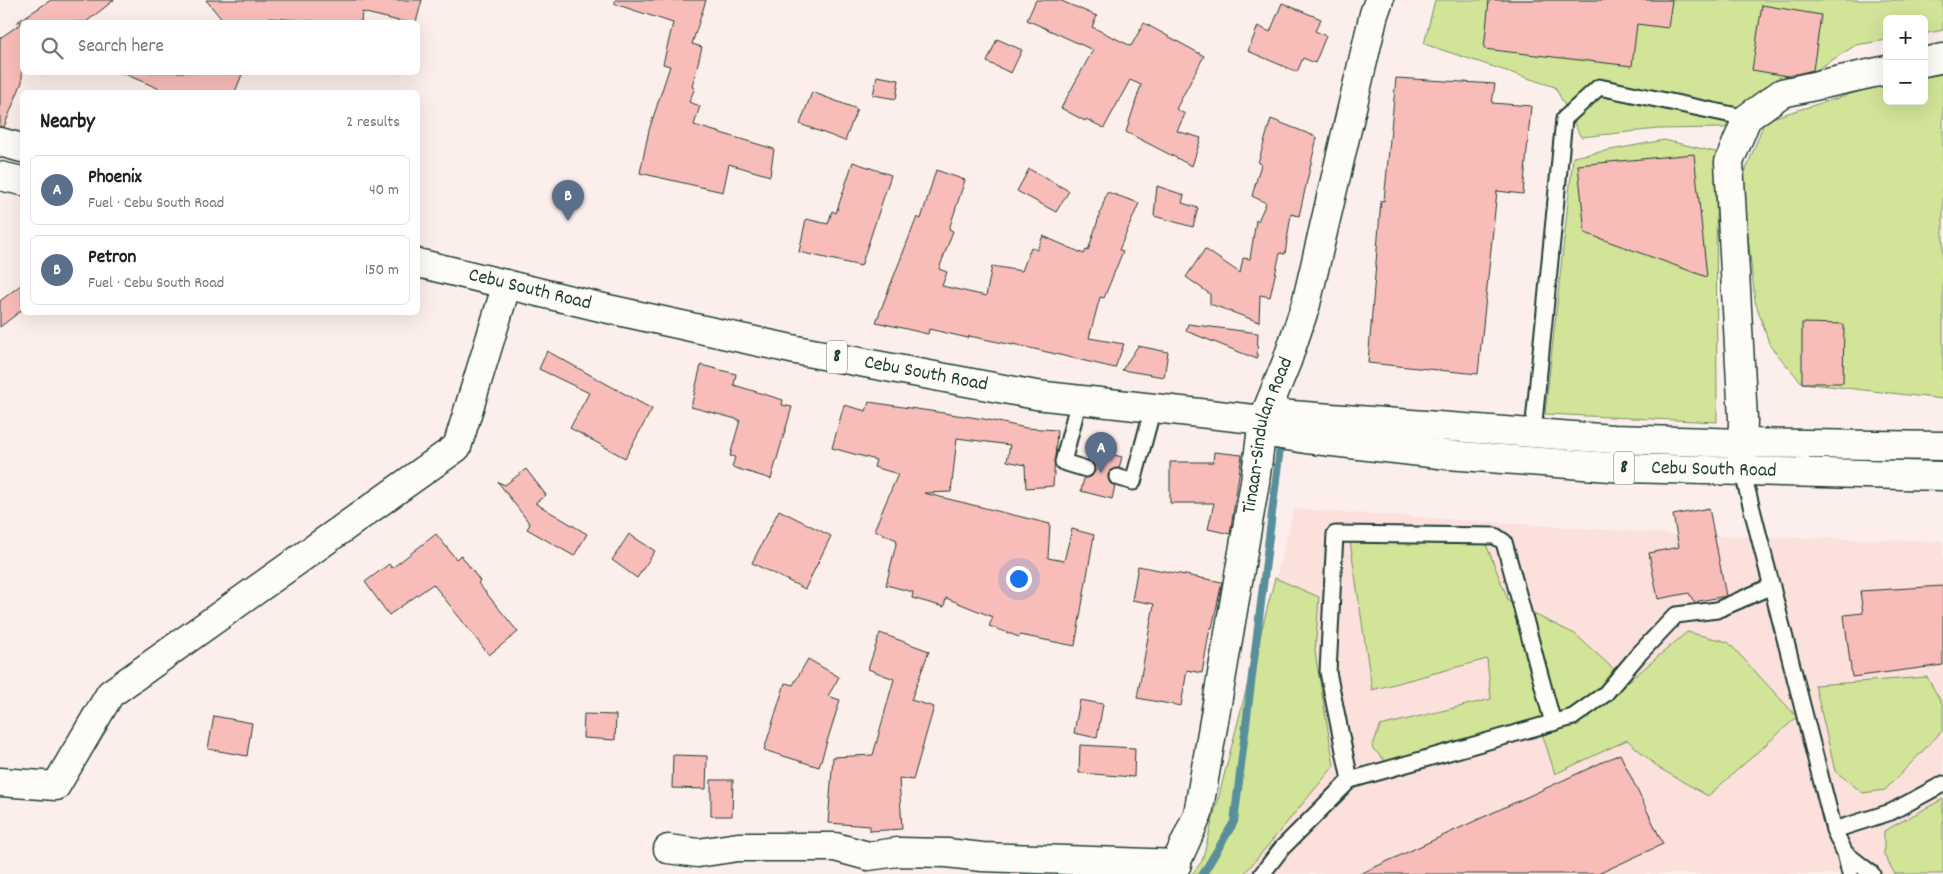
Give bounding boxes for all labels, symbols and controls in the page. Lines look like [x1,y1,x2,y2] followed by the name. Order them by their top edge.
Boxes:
[1883,15,1928,105] map controls
[1883,15,1928,60] button: +
[20,20,420,75] search box
[38,34,66,62] icon: search
[78,34,164,61] text: Search here
[1883,60,1928,105] button: −
[40,108,95,138] text: Nearby
[346,111,400,134] text: 2 results
[88,165,141,192] text: Phoenix
[53,179,61,202] text: A
[369,179,399,202] text: 40 m
[552,180,584,221] pin: B
[88,192,224,215] text: Fuel · Cebu South Road
[88,245,136,272] text: Petron
[53,259,61,282] text: B
[365,259,399,282] text: 150 m
[465,262,594,318] street label: Cebu South Road
[88,272,224,295] text: Fuel · Cebu South Road
[827,341,847,374] road number: 8
[862,349,990,400] street label: Cebu South Road
[1236,353,1301,516] street label: Tinaan-Sindulan Road
[1085,432,1117,473] pin: A
[1614,452,1634,484] road number: 8
[1651,455,1777,486] street label: Cebu South Road
[1006,566,1032,592] your location

